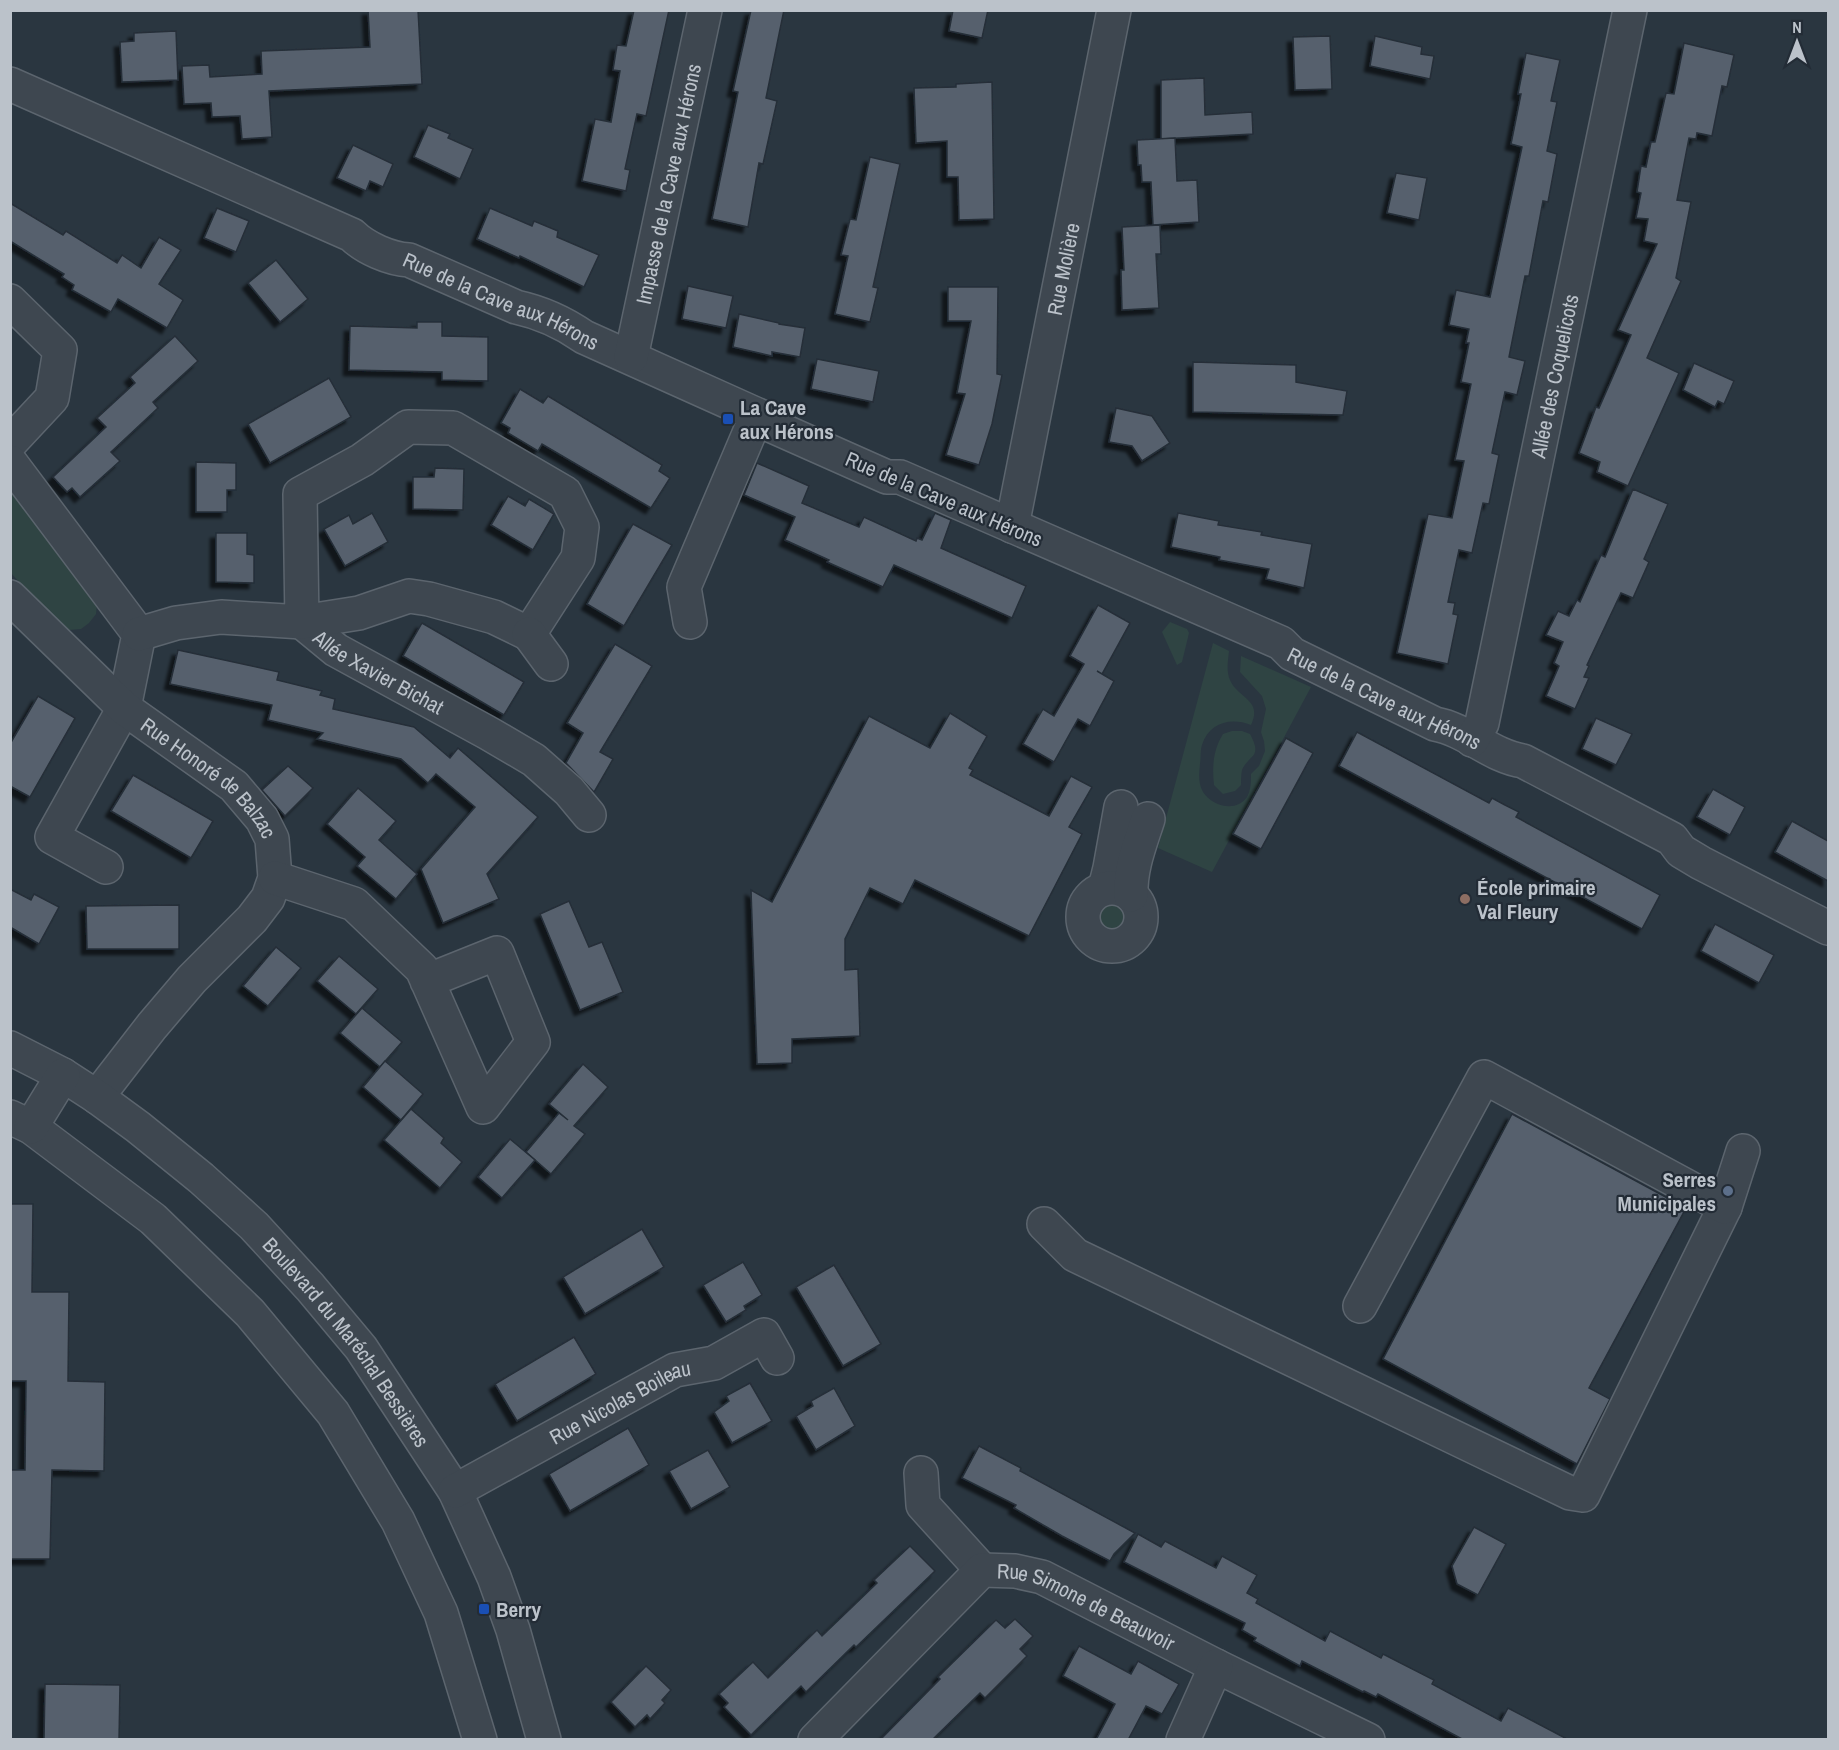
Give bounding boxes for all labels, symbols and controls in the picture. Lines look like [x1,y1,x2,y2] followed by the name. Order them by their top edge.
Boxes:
[1767,12,1827,72] north arrow
[1792,16,1802,38] text: N
[628,61,708,307] street label: Impasse de la Cave aux Hérons
[1039,220,1086,318] street label: Rue Molière
[399,245,604,356] street label: Rue de la Cave aux Hérons
[1523,292,1585,462] street label: Allée des Coquelicots
[740,393,834,446] place label: La Cave aux Hérons
[721,412,735,426] marker: La Cave aux Hérons
[841,444,1047,554] street label: Rue de la Cave aux Hérons
[307,622,449,721] street label: Allée Xavier Bichat
[1283,640,1487,756] street label: Rue de la Cave aux Hérons
[135,710,284,843] street label: Rue Honoré de Balzac
[1477,873,1596,926] place label: École primaire Val Fleury
[1458,892,1472,906] marker: École primaire Val Fleury
[1617,1165,1716,1218] place label: Serres Municipales
[1721,1184,1735,1198] marker: Serres Municipales
[256,1230,437,1453] street label: Boulevard du Maréchal Bessières
[544,1353,693,1451] street label: Rue Nicolas Boileau
[997,1556,1180,1657] street label: Rue Simone de Beauvoir
[496,1595,541,1624] place label: Berry
[477,1602,491,1616] marker: Berry

